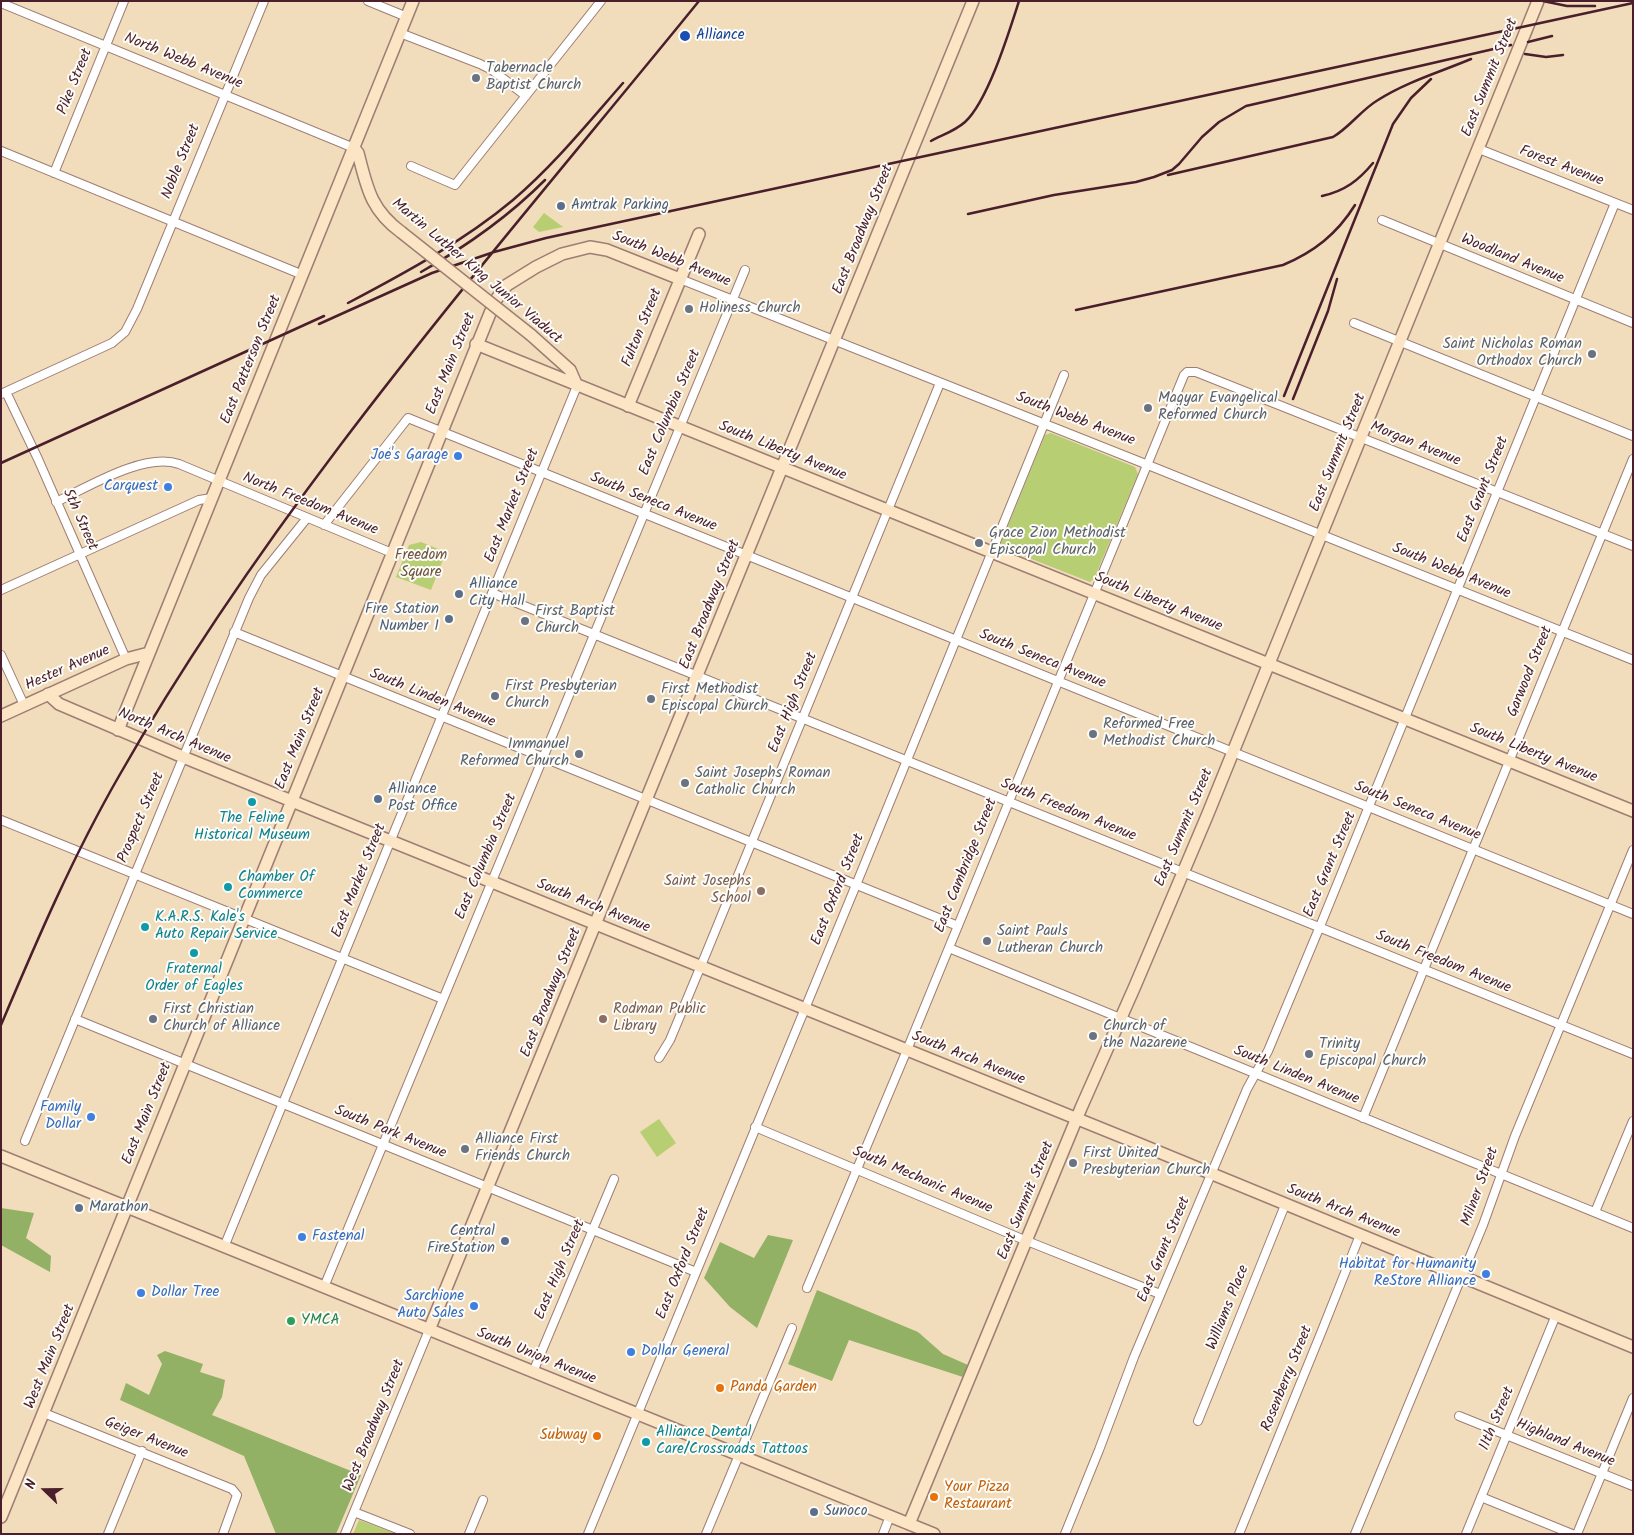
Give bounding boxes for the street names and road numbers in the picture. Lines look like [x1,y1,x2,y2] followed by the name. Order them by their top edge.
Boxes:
[1459,16,1523,140] street label: East Summit Street
[121,30,245,94] street label: North Webb Avenue
[55,46,97,118] street label: Pike Street
[159,122,205,202] street label: Noble Street
[1516,143,1606,191] street label: Forest Avenue
[830,163,898,297] street label: East Broadway Street
[387,195,565,349] street label: Martin Luther King Junior Viaduct
[609,228,733,292] street label: South Webb Avenue
[1458,231,1566,289] street label: Woodland Avenue
[619,286,667,370] street label: Fulton Street
[218,293,286,427] street label: East Patterson Street
[423,310,481,418] street label: East Main Street
[636,347,706,479] street label: East Columbia Street
[1013,389,1137,451] street label: South Webb Avenue
[1307,391,1371,515] street label: East Summit Street
[715,418,849,486] street label: South Liberty Avenue
[1367,419,1463,471] street label: Morgan Avenue
[1454,434,1514,546] street label: East Grant Street
[482,446,544,566] street label: East Market Street
[587,469,719,537] street label: South Seneca Avenue
[240,470,380,540] street label: North Freedom Avenue
[57,486,101,554] street label: 5th Street
[677,538,745,672] street label: East Broadway Street
[1389,540,1513,604] street label: South Webb Avenue
[1091,569,1225,637] street label: South Liberty Avenue
[1505,624,1557,720] street label: Garwood Street
[976,626,1108,694] street label: South Seneca Avenue
[23,642,113,696] street label: Hester Avenue
[766,650,822,756] street label: East High Street
[367,666,497,732] street label: South Linden Avenue
[272,685,330,793] street label: East Main Street
[115,705,233,769] street label: North Arch Avenue
[1466,720,1600,788] street label: South Liberty Avenue
[1152,766,1218,890] street label: East Summit Street
[115,770,169,866] street label: Prospect Street
[998,776,1138,846] street label: South Freedom Avenue
[1351,778,1483,846] street label: South Seneca Avenue
[452,791,522,923] street label: East Columbia Street
[932,796,1002,936] street label: East Cambridge Street
[1301,809,1361,921] street label: East Grant Street
[329,821,391,941] street label: East Market Street
[808,832,870,948] street label: East Oxford Street
[534,876,652,938] street label: South Arch Avenue
[518,926,586,1060] street label: East Broadway Street
[1373,928,1513,998] street label: South Freedom Avenue
[909,1028,1027,1090] street label: South Arch Avenue
[1231,1043,1361,1109] street label: South Linden Avenue
[119,1060,177,1168] street label: East Main Street
[331,1102,449,1164] street label: South Park Avenue
[995,1139,1059,1263] street label: East Summit Street
[849,1143,995,1219] street label: South Mechanic Avenue
[1458,1145,1504,1229] street label: Milner Street
[1284,1181,1402,1243] street label: South Arch Avenue
[1135,1194,1195,1306] street label: East Grant Street
[653,1206,715,1322] street label: East Oxford Street
[532,1217,590,1323] street label: East High Street
[1204,1263,1254,1353] street label: Williams Place
[22,1302,80,1412] street label: West Main Street
[1259,1324,1317,1434] street label: Rosenberry Street
[474,1325,598,1389] street label: South Union Avenue
[340,1357,410,1495] street label: West Broadway Street
[1477,1384,1519,1454] street label: 11th Street
[102,1414,190,1464] street label: Geiger Avenue
[1513,1416,1617,1472] street label: Highland Avenue

